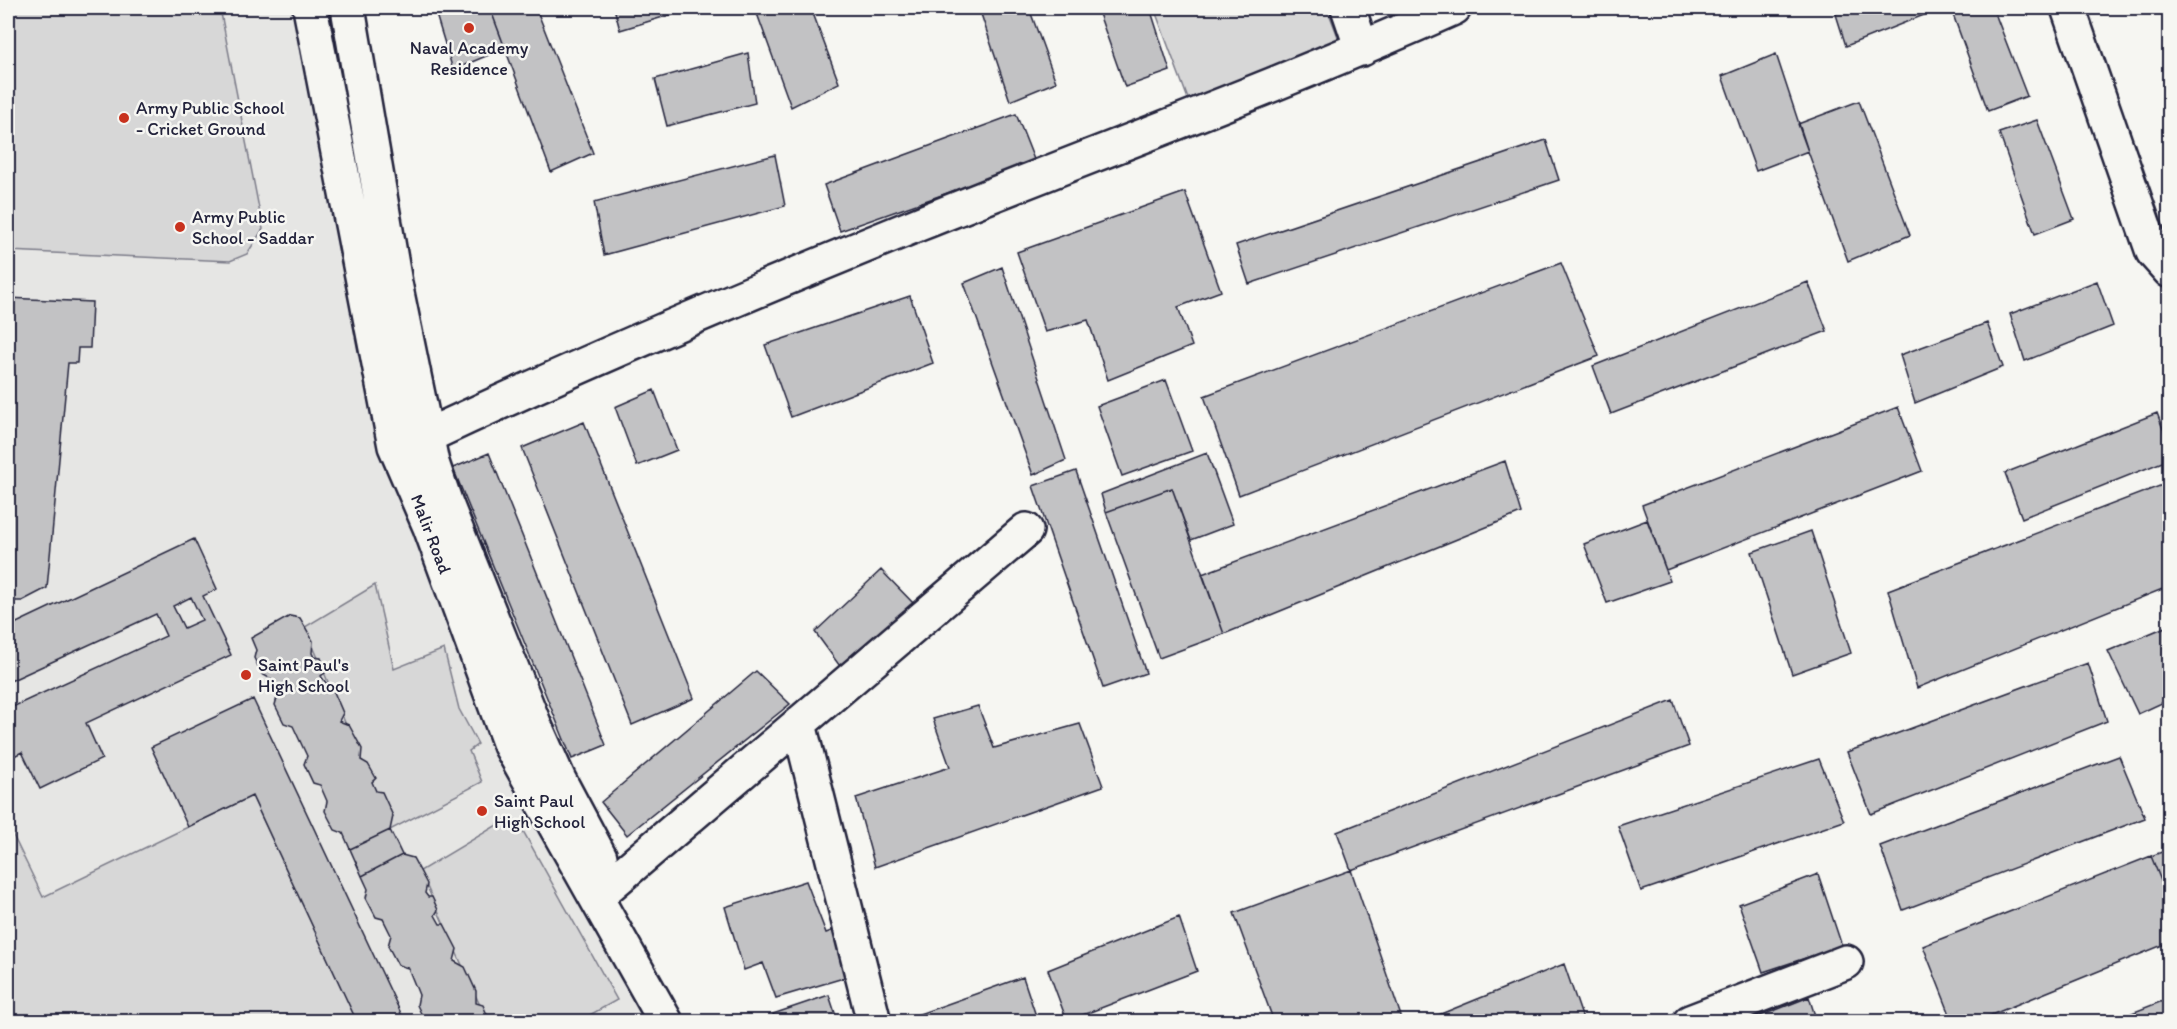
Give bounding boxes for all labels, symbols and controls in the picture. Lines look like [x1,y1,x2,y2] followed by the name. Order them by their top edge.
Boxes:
[462,21,476,35] marker: Naval Academy Residence
[410,37,529,80] place label: Naval Academy Residence
[136,97,285,140] place label: Army Public School - Cricket Ground
[117,111,131,125] marker: Army Public School - Cricket Ground
[192,206,315,249] place label: Army Public School - Saddar
[173,220,187,234] marker: Army Public School - Saddar
[406,491,456,577] street label: Malir Road
[258,654,349,697] place label: Saint Paul's High School
[239,668,253,682] marker: Saint Paul's High School
[494,790,585,833] place label: Saint Paul High School
[475,804,489,818] marker: Saint Paul High School

